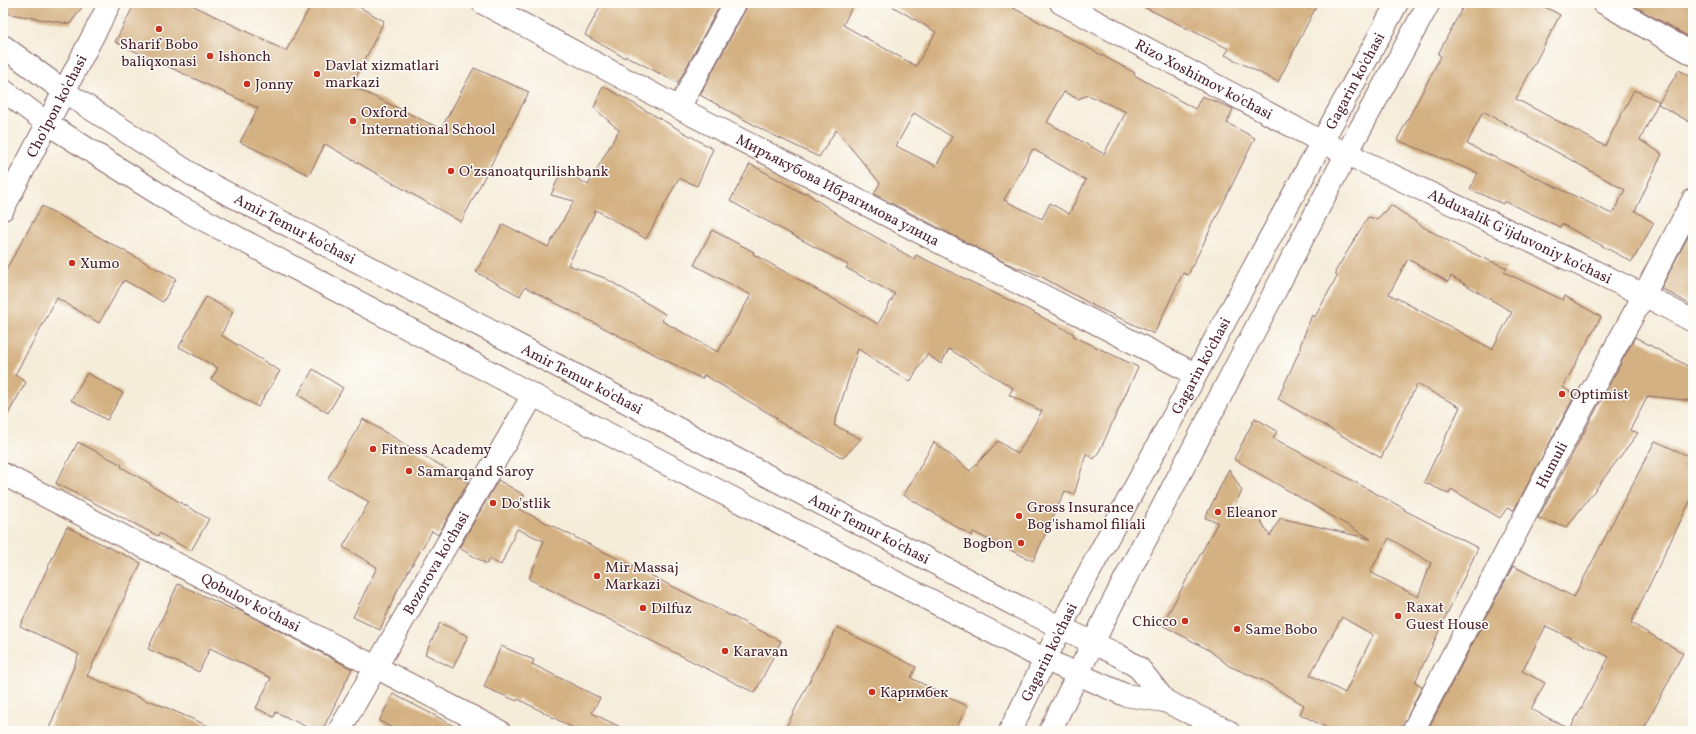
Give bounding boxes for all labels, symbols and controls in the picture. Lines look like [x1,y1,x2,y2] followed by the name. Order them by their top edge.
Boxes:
[154,24,164,34] marker: Sharif Bobo baliqxonasi
[1321,29,1391,134] street label: Gagarin ko'chasi
[120,35,198,73] place label: Sharif Bobo baliqxonasi
[1131,35,1276,126] street label: Rizo Xoshimov ko'chasi
[218,47,271,68] place label: Ishonch
[205,51,215,61] marker: Ishonch
[22,52,93,162] street label: Cho'lpon ko'chasi
[325,56,439,94] place label: Davlat xizmatlari markazi
[312,69,322,79] marker: Davlat xizmatlari markazi
[255,75,293,96] place label: Jonny
[242,79,252,89] marker: Jonny
[361,103,496,141] place label: Oxford International School
[348,116,358,126] marker: Oxford International School
[732,130,943,252] street label: Миръякубова Ибрагимова улица
[459,162,609,183] place label: Oʻzsanoatqurilishbank
[446,166,456,176] marker: Oʻzsanoatqurilishbank
[1424,185,1615,290] street label: Abduxalik G'ijduvoniy ko'chasi
[230,190,359,270] street label: Amir Temur ko'chasi
[80,254,119,275] place label: Xumo
[67,258,77,268] marker: Xumo
[1167,314,1237,419] street label: Gagarin ko'chasi
[517,340,646,420] street label: Amir Temur ko'chasi
[1570,385,1629,406] place label: Optimist
[1557,389,1567,399] marker: Optimist
[1532,438,1574,493] street label: Humuli
[381,440,491,461] place label: Fitness Academy
[368,444,378,454] marker: Fitness Academy
[417,462,534,483] place label: Samarqand Saroy
[404,466,414,476] marker: Samarqand Saroy
[804,490,933,571] street label: Amir Temur ko'chasi
[501,494,551,515] place label: Do'stlik
[488,498,498,508] marker: Do'stlik
[1027,498,1146,536] place label: Gross Insurance Bog'ishamol filiali
[1226,503,1277,524] place label: Eleanor
[1213,507,1223,517] marker: Eleanor
[399,508,476,620] street label: Bozorova ko'chasi
[1014,511,1024,521] marker: Gross Insurance Bog'ishamol filiali
[963,534,1013,555] place label: Bogbon
[1016,538,1026,548] marker: Bogbon
[605,558,679,596] place label: Mir Massaj Markazi
[197,569,304,638] street label: Qobulov ko'chasi
[592,571,602,581] marker: Mir Massaj Markazi
[1406,598,1489,636] place label: Raxat Guest House
[651,599,692,620] place label: Dilfuz
[1017,600,1083,706] street label: Gagarin ko'chasi
[638,603,648,613] marker: Dilfuz
[1393,611,1403,621] marker: Raxat Guest House
[1132,612,1177,633] place label: Chicco
[1180,616,1190,626] marker: Chicco
[1245,620,1318,641] place label: Same Bobo
[1232,624,1242,634] marker: Same Bobo
[733,642,788,663] place label: Karavan
[720,646,730,656] marker: Karavan
[880,683,948,704] place label: Каримбек
[867,687,877,697] marker: Каримбек

